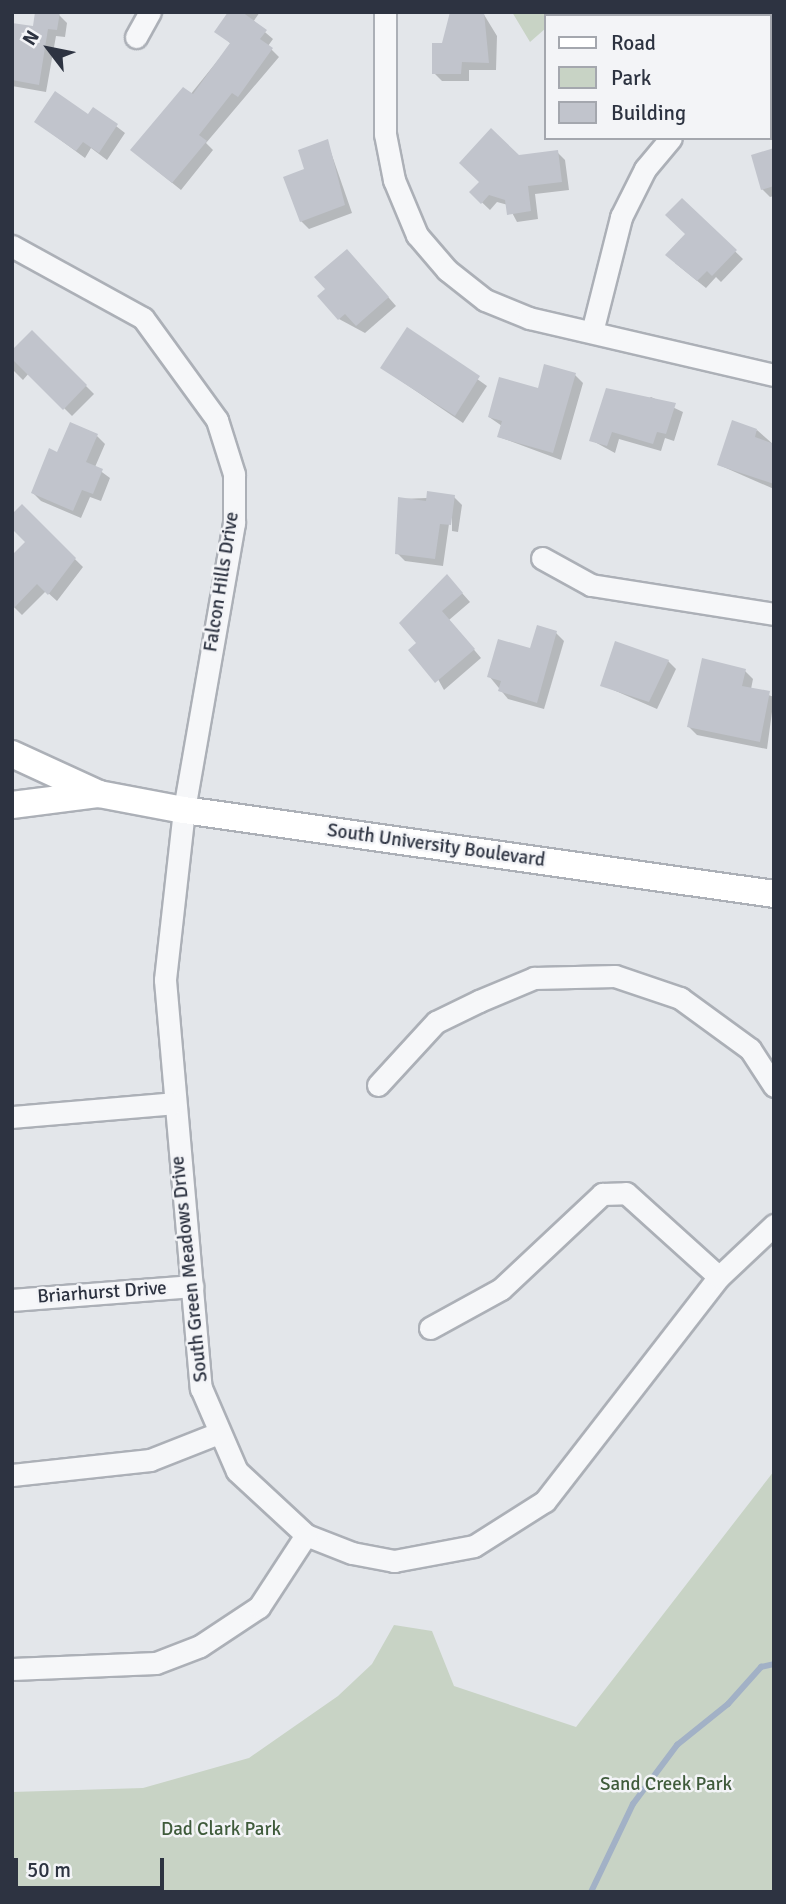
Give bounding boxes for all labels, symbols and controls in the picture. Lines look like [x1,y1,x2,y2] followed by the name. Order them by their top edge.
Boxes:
[14,14,84,84] north arrow
[544,14,772,140] legend
[18,26,45,50] text: N
[611,30,656,56] text: Road
[611,65,651,91] text: Park
[611,100,686,126] text: Building
[200,510,244,654] street label: Falcon Hills Drive
[326,819,546,873] street label: South University Boulevard
[167,1155,213,1383] street label: South Green Meadows Drive
[37,1277,167,1309] street label: Briarhurst Drive
[600,1774,732,1796] park label: Sand Creek Park
[161,1819,281,1841] park label: Dad Clark Park
[18,1844,168,1888] scale bar
[27,1857,71,1883] text: 50 m

